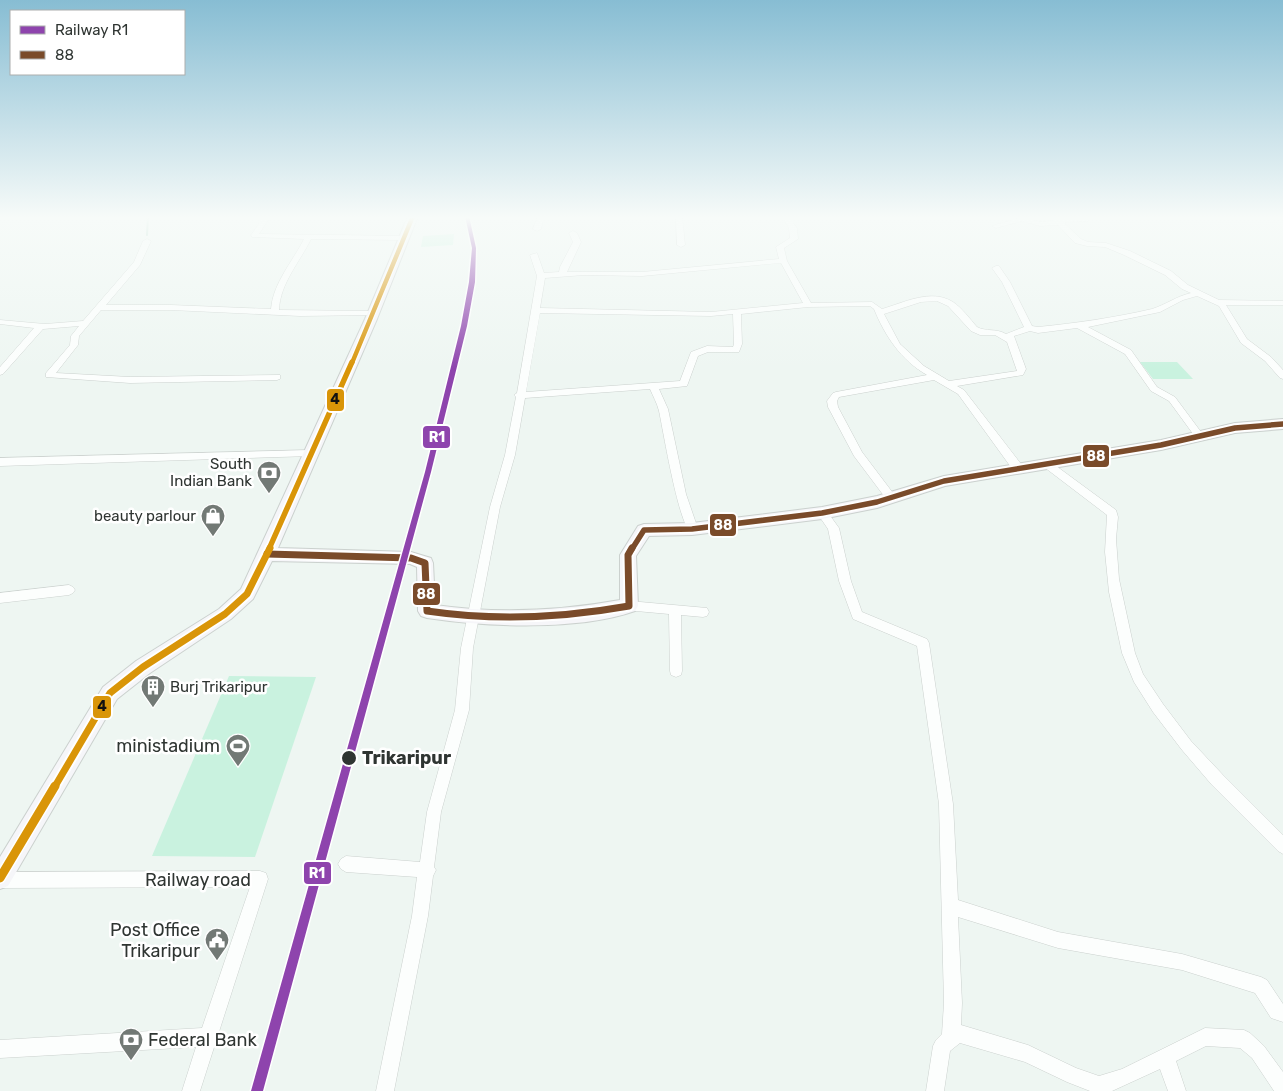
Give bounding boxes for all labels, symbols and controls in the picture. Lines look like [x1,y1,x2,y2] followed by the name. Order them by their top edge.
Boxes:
[10,10,185,75] legend
[55,21,128,39] text: Railway R1
[55,46,74,64] text: 88
[326,388,345,412] line badge: 4
[330,391,340,408] text: 4
[422,425,451,449] line badge: R1
[429,429,445,446] text: R1
[1082,444,1110,468] line badge: 88
[1087,448,1105,465] text: 88
[170,455,252,490] place label: South Indian Bank
[256,460,282,494] bank icon: South Indian Bank
[200,503,226,537] shop icon: beauty parlour
[94,507,196,525] place label: beauty parlour
[709,513,737,537] line badge: 88
[714,517,732,534] text: 88
[412,582,441,606] line badge: 88
[417,586,435,603] text: 88
[140,674,166,708] building icon: Burj Trikaripur
[170,678,268,696] place label: Burj Trikaripur
[92,695,112,719] line badge: 4
[97,698,107,715] text: 4
[225,733,251,767] sports icon: ministadium
[116,735,220,757] place label: ministadium
[362,747,451,769] place label: Trikaripur
[340,749,358,767] marker: Trikaripur
[303,861,332,885] line badge: R1
[309,865,325,882] text: R1
[145,869,251,891] street label: Railway road
[110,919,200,962] place label: Post Office Trikaripur
[204,927,230,961] public building icon: Post Office Trikaripur
[118,1027,144,1061] bank icon: Federal Bank
[148,1029,257,1051] place label: Federal Bank

